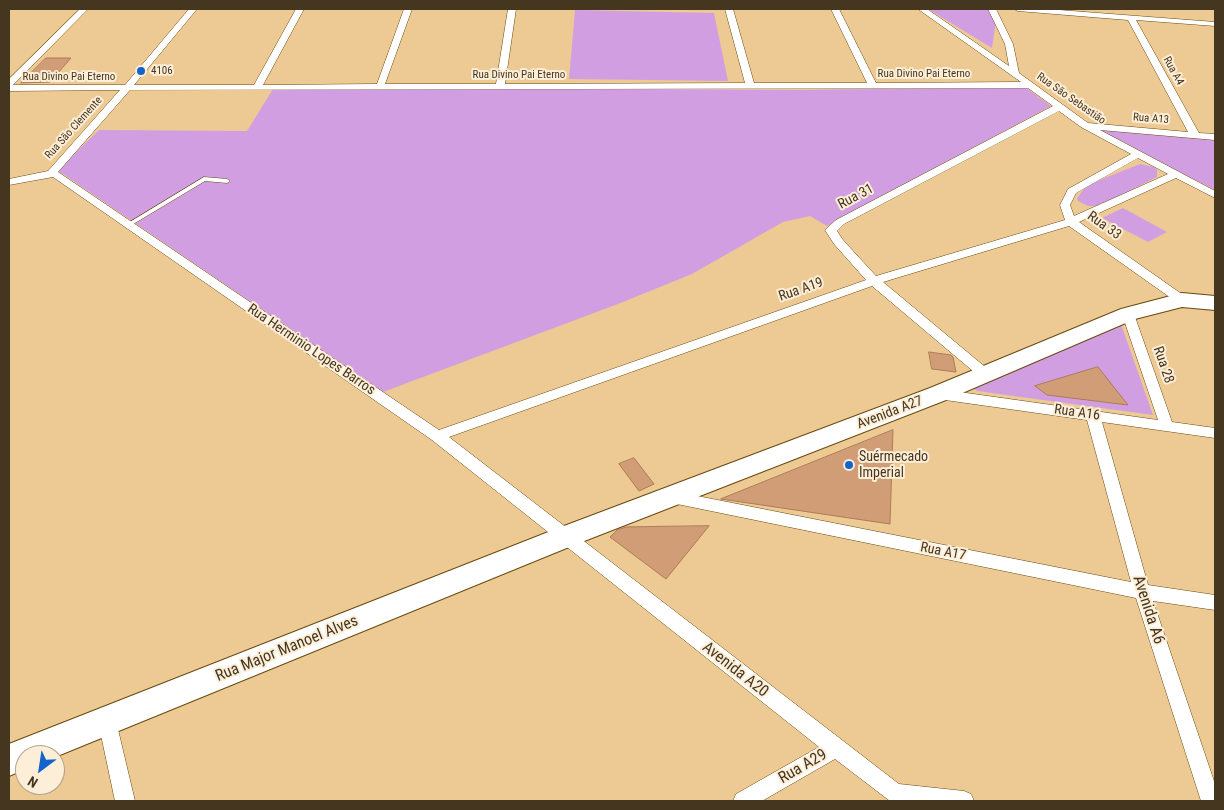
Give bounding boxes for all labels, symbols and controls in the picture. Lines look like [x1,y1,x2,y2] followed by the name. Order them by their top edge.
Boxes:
[1160,54,1186,88] street label: Rua A4
[151,64,173,78] place label: 4106
[135,65,147,77] marker: 4106
[878,67,970,81] street label: Rua Divino Pai Eterno
[473,68,565,82] street label: Rua Divino Pai Eterno
[23,70,115,84] street label: Rua Divino Pai Eterno
[1034,70,1108,128] street label: Rua São Sebastião
[43,94,105,162] street label: Rua São Clemente
[1132,111,1170,127] street label: Rua A13
[835,181,877,213] street label: Rua 31
[1084,208,1124,244] street label: Rua 33
[777,275,825,305] street label: Rua A19
[244,301,378,399] street label: Rua Herminio Lopes Barros
[1149,344,1177,386] street label: Rua 28
[855,393,925,433] street label: Avenida A27
[1053,401,1101,425] street label: Rua A16
[859,449,928,482] place label: Suérmecado Imperial
[843,459,855,471] marker: Suérmecado Imperial
[919,539,967,565] street label: Rua A17
[1128,573,1168,647] street label: Avenida A6
[213,612,361,686] street label: Rua Major Manoel Alves
[698,638,772,702] street label: Avenida A20
[15,745,65,795] north arrow
[775,746,831,788] street label: Rua A29
[25,773,41,791] text: N

